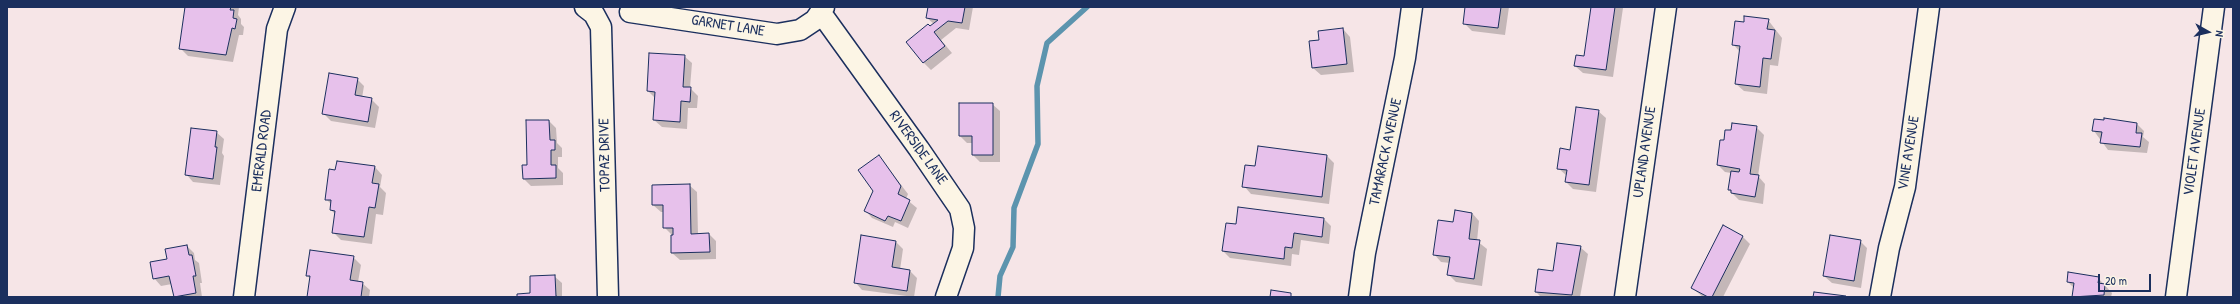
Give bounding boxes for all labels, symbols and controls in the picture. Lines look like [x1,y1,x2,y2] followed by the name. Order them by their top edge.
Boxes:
[690,11,766,41] street label: GARNET LANE
[2188,12,2228,52] north arrow
[2213,30,2227,38] text: N
[1366,97,1406,207] street label: TAMARACK AVENUE
[1630,105,1660,199] street label: UPLAND AVENUE
[885,107,951,189] street label: RIVERSIDE LANE
[2180,107,2210,197] street label: VIOLET AVENUE
[248,109,276,193] street label: EMERALD ROAD
[1894,114,1924,192] street label: VINE AVENUE
[595,118,615,192] street label: TOPAZ DRIVE
[2100,266,2153,292] scale bar
[2105,272,2127,289] text: 20 m

